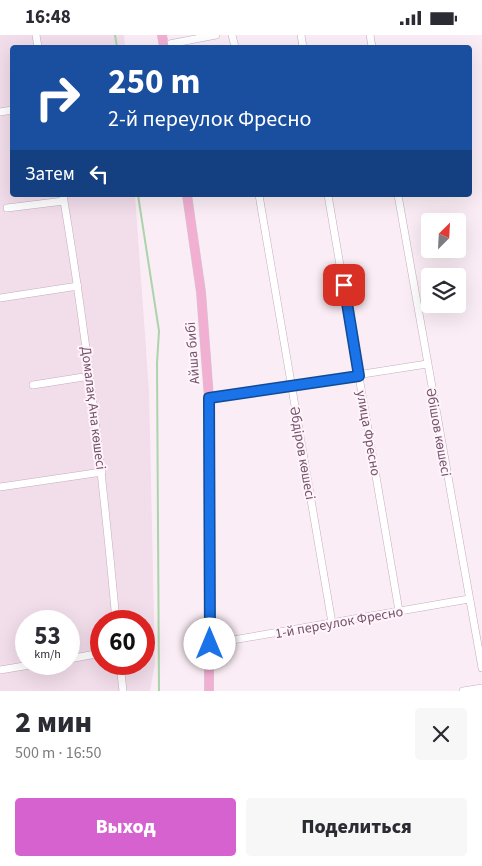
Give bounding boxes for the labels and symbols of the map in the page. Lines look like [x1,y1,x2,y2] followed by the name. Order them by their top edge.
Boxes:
[421,213,466,257] north arrow
[323,264,365,306] pin
[181,321,205,385] street label: Айша бибі
[76,345,111,471] street label: Домалақ Ана көшесі
[420,386,456,478] street label: Әбішов көшесі
[351,389,385,477] street label: улица Фресно
[284,405,320,501] street label: Әбдіров көшесі
[274,602,405,644] street label: 1-й переулок Фресно
[90,610,155,675] speed limit sign: 60
[183,617,235,669] position arrow

